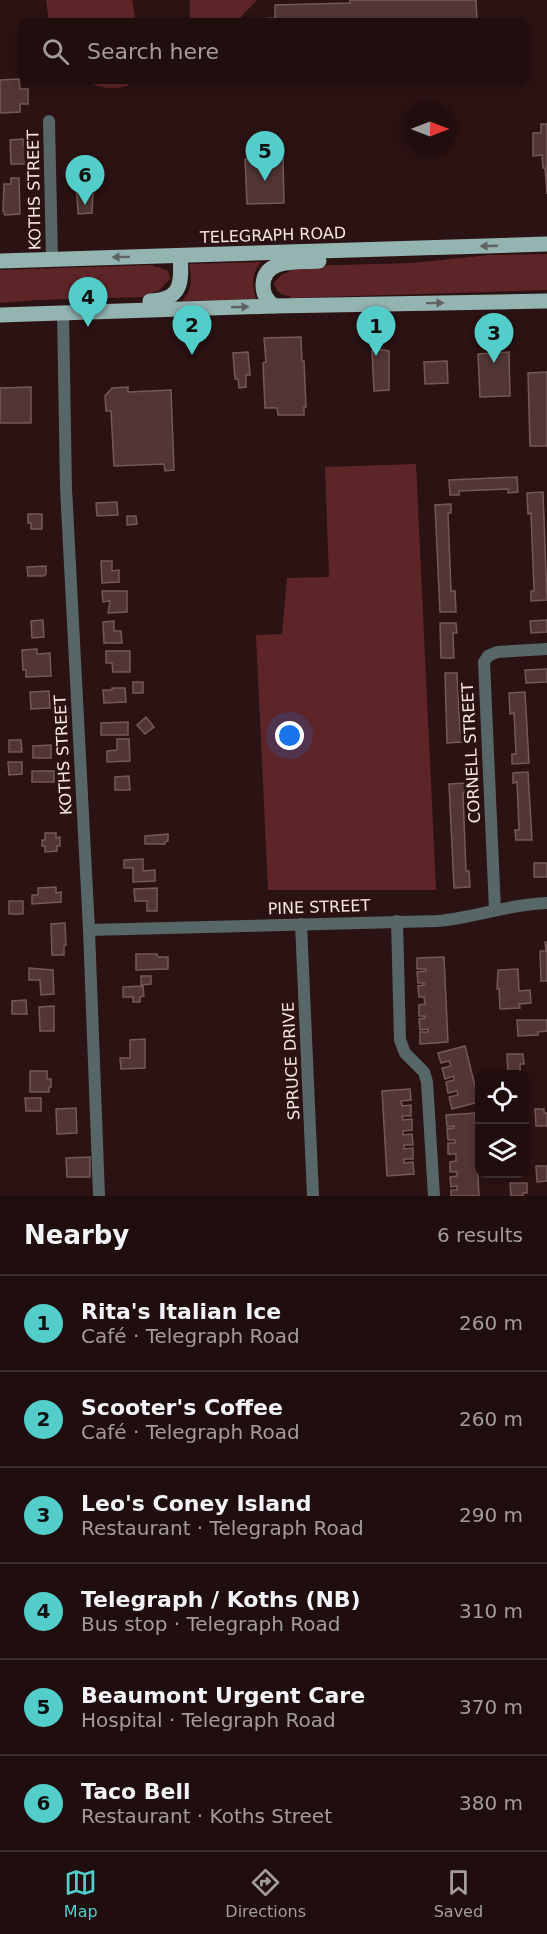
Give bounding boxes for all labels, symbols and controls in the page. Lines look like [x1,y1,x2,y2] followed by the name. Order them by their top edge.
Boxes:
[18,18,529,84] search box
[39,35,72,68] icon: search
[87,39,219,64] text: Search here
[403,102,457,156] north arrow
[23,129,45,250] street label: KOTHS STREET
[246,132,284,181] pin: 5
[66,156,104,205] pin: 6
[199,223,346,247] street label: TELEGRAPH ROAD
[479,242,498,251] one-way arrow
[112,253,131,262] one-way arrow
[68,278,107,327] pin: 4
[426,298,445,308] one-way arrow
[231,302,250,311] one-way arrow
[172,306,212,355] pin: 2
[356,306,395,356] pin: 1
[474,314,514,363] pin: 3
[458,682,484,824] street label: CORNELL STREET
[50,694,76,816] street label: KOTHS STREET
[275,721,304,750] your location
[267,896,371,918] street label: PINE STREET
[278,1001,304,1121] street label: SPRUCE DRIVE
[475,1070,529,1178] map controls
[475,1070,529,1124] button: locate
[475,1124,529,1178] button: layers
[24,1220,129,1250] text: Nearby
[437,1223,523,1247] text: 6 results
[81,1299,281,1324] text: Rita's Italian Ice
[37,1311,50,1335] text: 1
[459,1311,523,1335] text: 260 m
[81,1324,300,1348] text: Café · Telegraph Road
[81,1395,283,1420] text: Scooter's Coffee
[37,1407,50,1431] text: 2
[459,1407,523,1431] text: 260 m
[81,1420,300,1444] text: Café · Telegraph Road
[81,1491,311,1516] text: Leo's Coney Island
[37,1503,50,1527] text: 3
[459,1503,523,1527] text: 290 m
[81,1516,364,1540] text: Restaurant · Telegraph Road
[81,1587,361,1612] text: Telegraph / Koths (NB)
[37,1599,50,1623] text: 4
[459,1599,523,1623] text: 310 m
[81,1612,341,1636] text: Bus stop · Telegraph Road
[81,1683,365,1708] text: Beaumont Urgent Care
[37,1695,50,1719] text: 5
[459,1695,523,1719] text: 370 m
[81,1708,336,1732] text: Hospital · Telegraph Road
[81,1779,191,1804] text: Taco Bell
[37,1791,50,1815] text: 6
[459,1791,523,1815] text: 380 m
[81,1804,332,1828] text: Restaurant · Koths Street
[64,1866,98,1921] tab: Map
[225,1866,306,1921] tab: Directions
[434,1866,483,1921] tab: Saved

